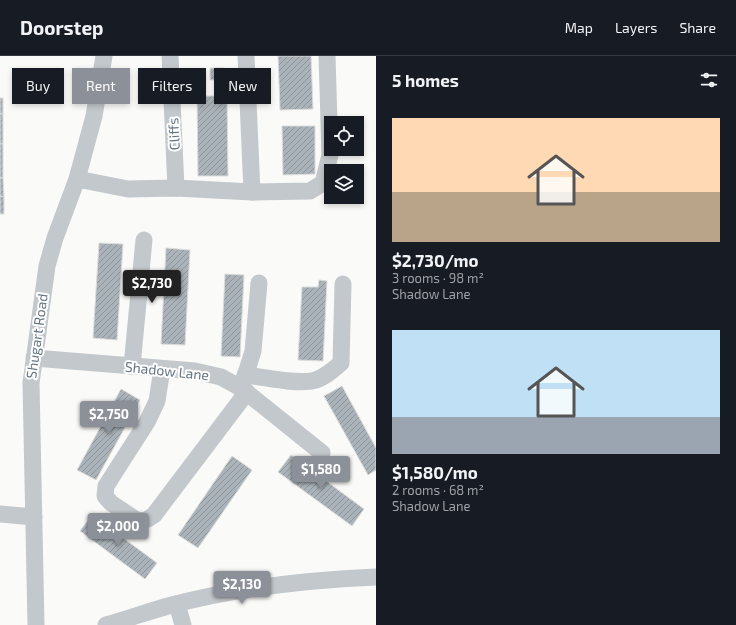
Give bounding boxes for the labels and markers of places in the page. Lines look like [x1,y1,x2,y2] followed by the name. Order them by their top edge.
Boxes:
[119,270,185,304] pin: $2,730
[76,401,142,435] pin: $2,750
[288,456,354,490] pin: $1,580
[85,513,151,547] pin: $2,000
[209,571,275,605] pin: $2,130

